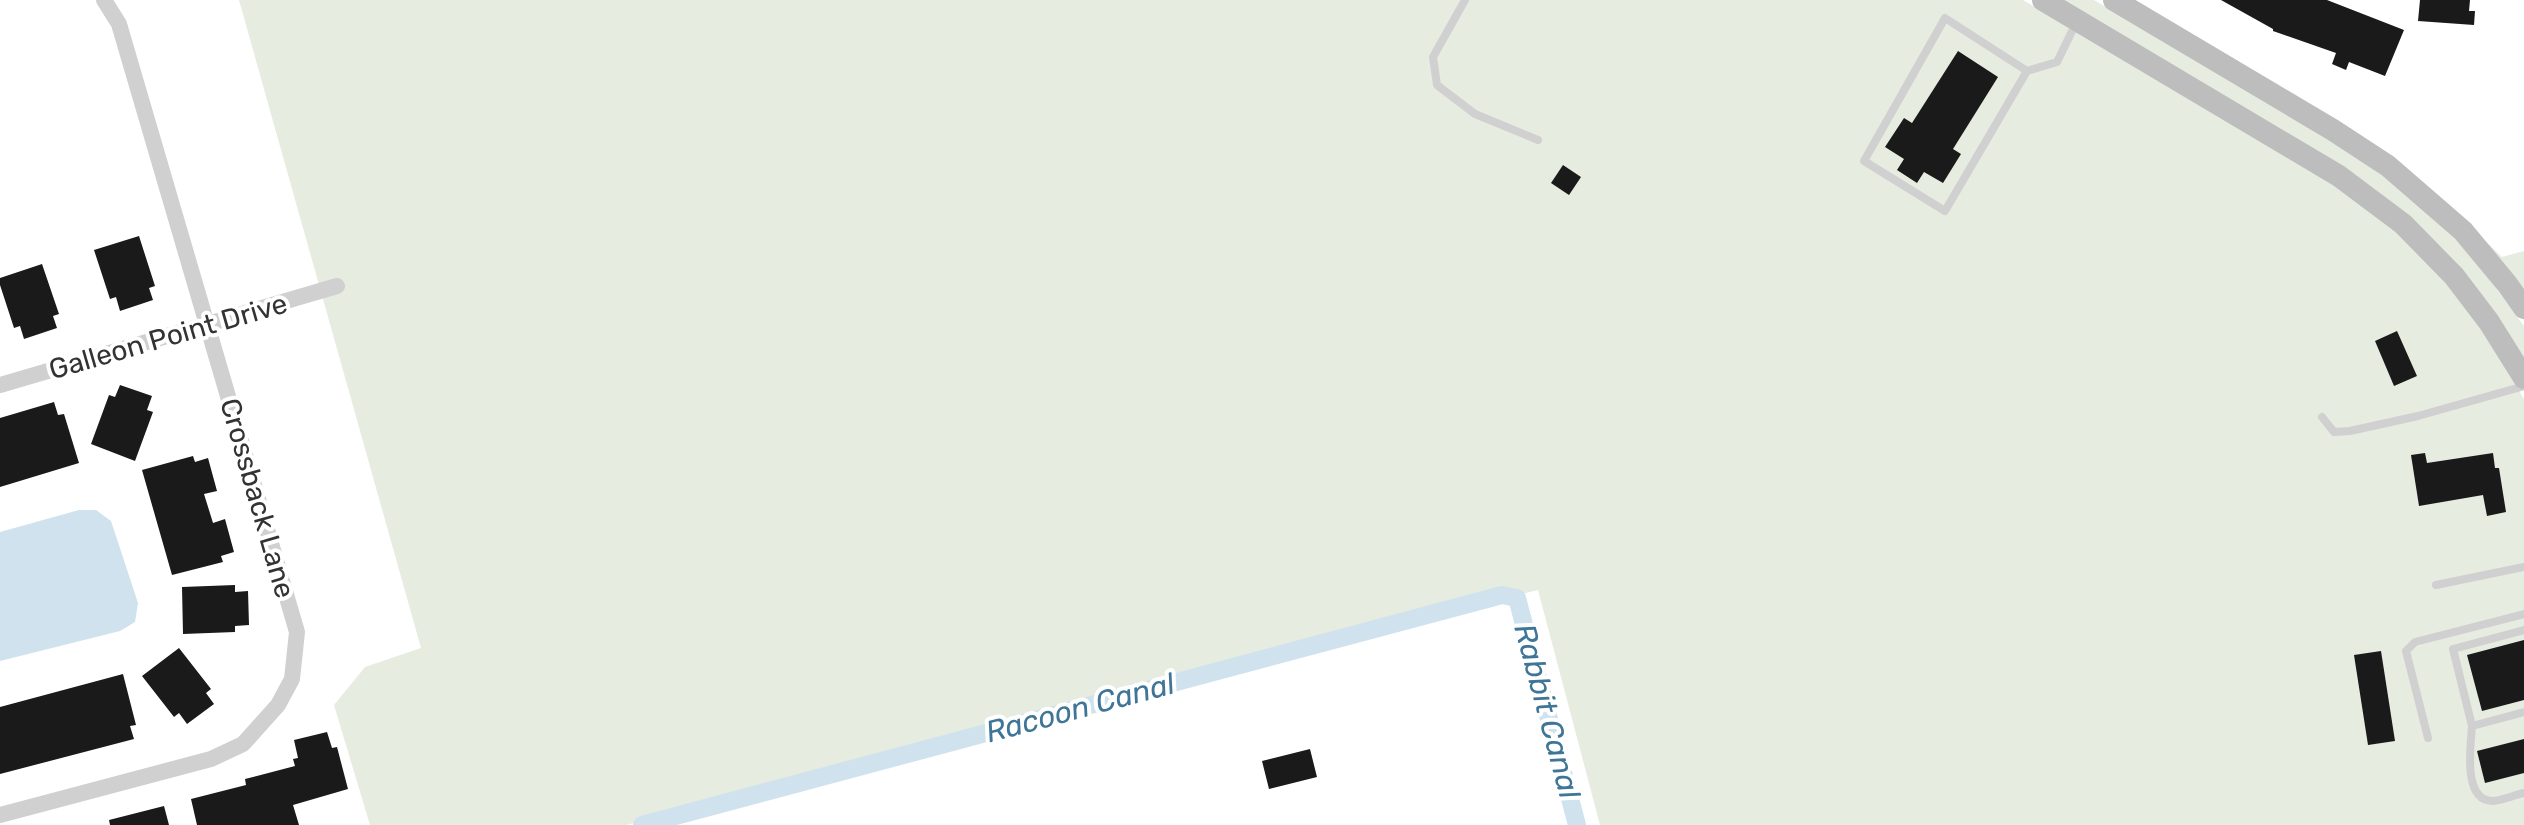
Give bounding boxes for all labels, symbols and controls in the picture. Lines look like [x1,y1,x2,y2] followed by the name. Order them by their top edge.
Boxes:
[45,287,291,386] street label: Galleon Point Drive
[213,395,302,602] street label: Crossback Lane
[1506,619,1588,803] water label: Rabbit Canal
[981,665,1179,751] water label: Racoon Canal

